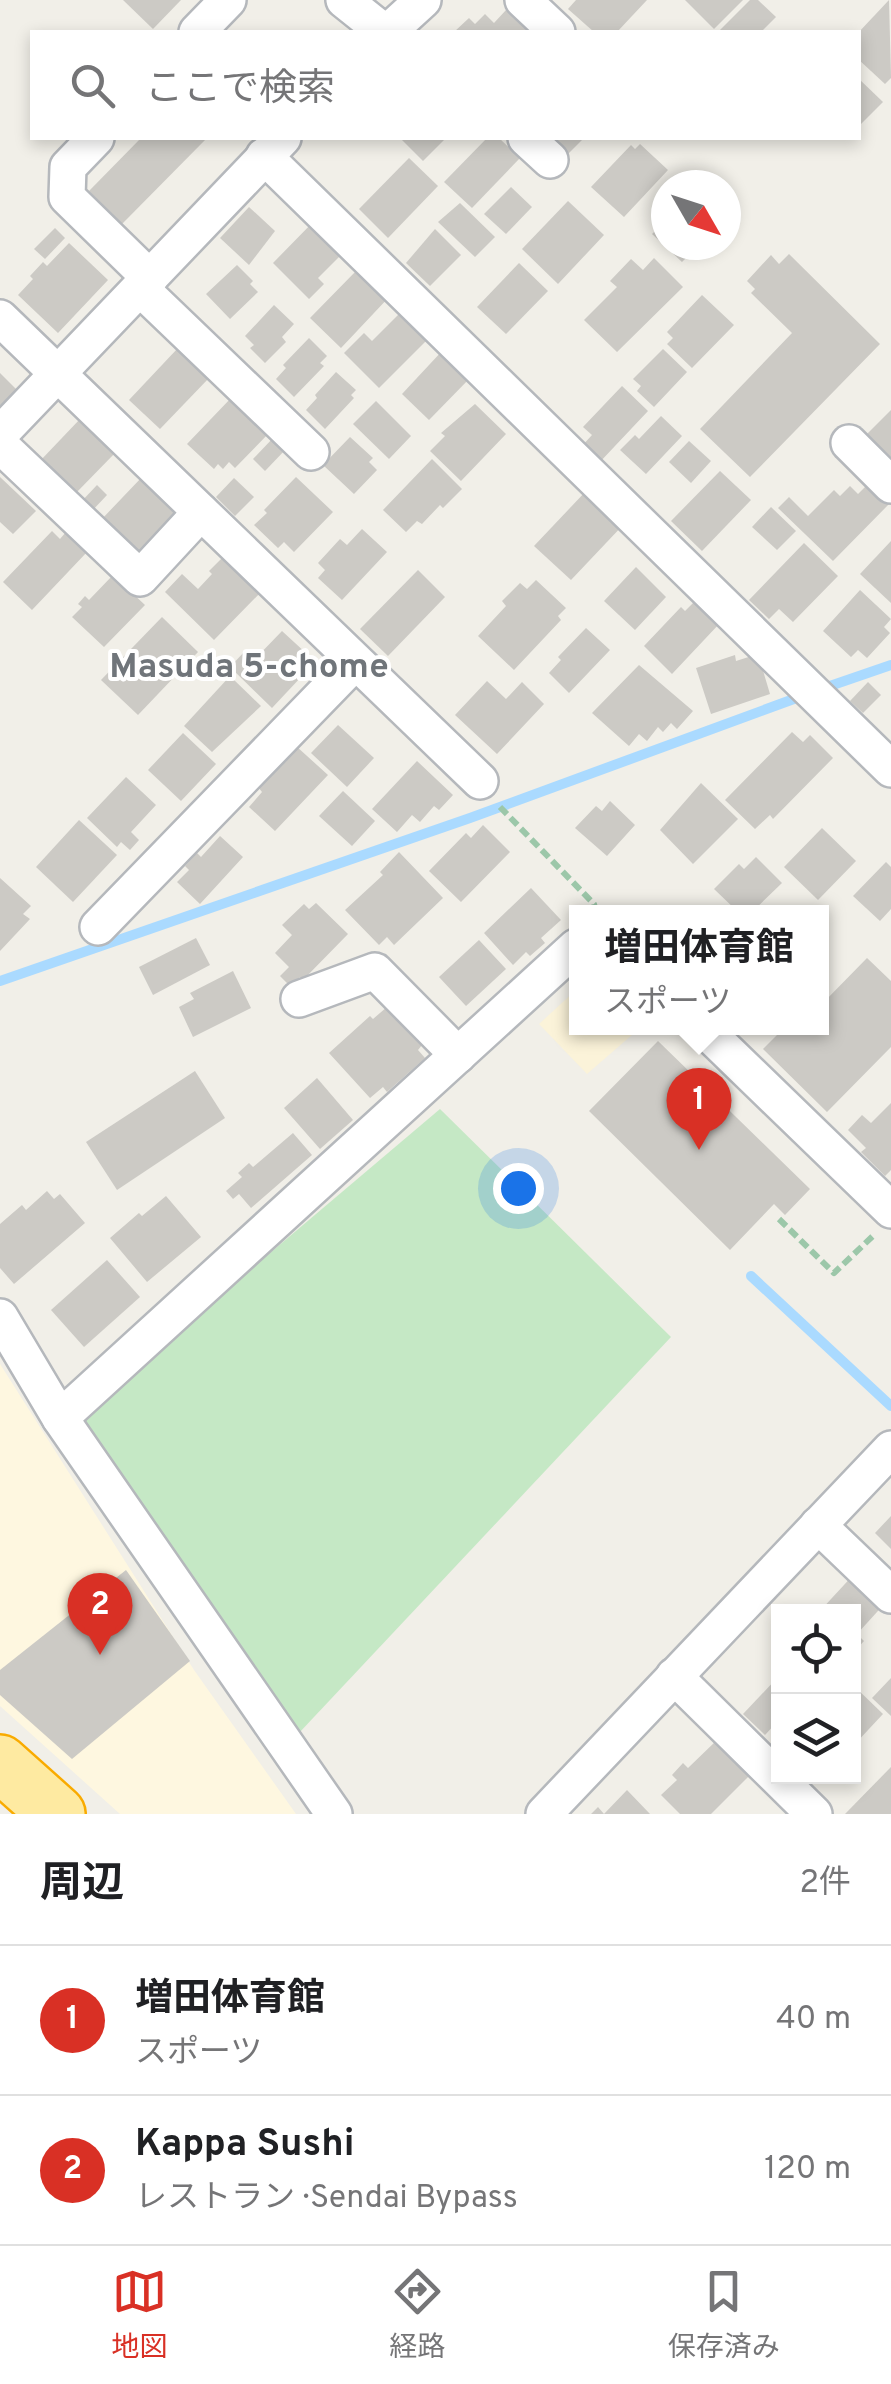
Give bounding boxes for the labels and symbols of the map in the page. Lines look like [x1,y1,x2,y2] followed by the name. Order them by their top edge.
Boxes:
[651,170,741,260] north arrow
[109,646,389,690] district label: Masuda 5-chome
[666,1068,732,1150] pin: 1
[493,1163,544,1214] your location
[68,1572,132,1655] pin: 2

